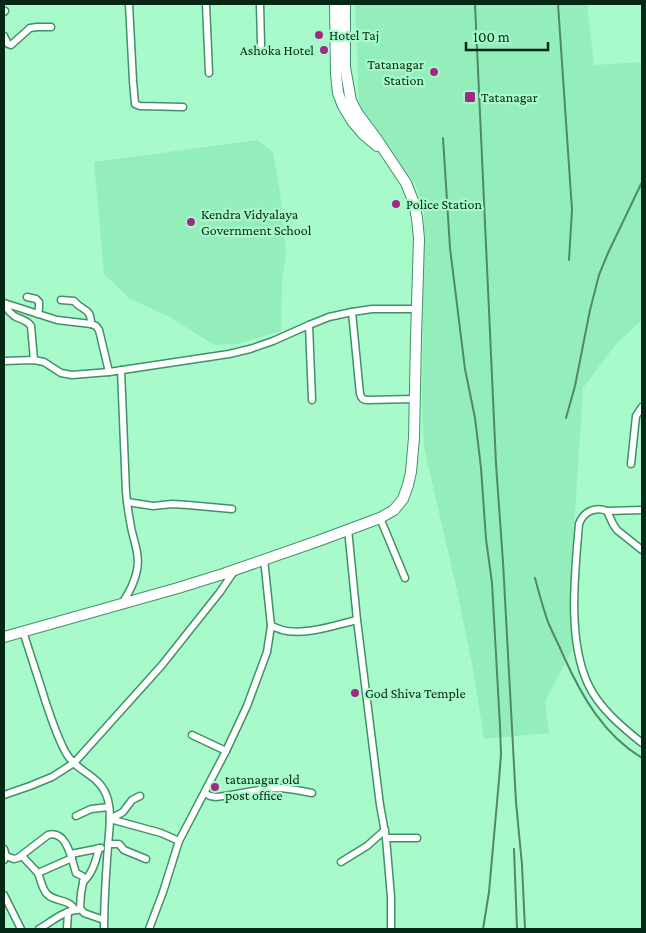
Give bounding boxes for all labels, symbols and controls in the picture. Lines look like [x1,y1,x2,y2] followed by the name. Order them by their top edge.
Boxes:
[466,20,548,52] scale bar
[329,27,379,44] place label: Hotel Taj
[313,29,325,41] marker: Hotel Taj
[473,29,510,45] text: 100 m
[240,42,314,58] place label: Ashoka Hotel
[318,44,330,56] marker: Ashoka Hotel
[367,56,424,88] place label: Tatanagar Station
[428,66,440,78] marker: Tatanagar Station
[481,89,538,105] place label: Tatanagar
[463,90,477,104] marker: Tatanagar
[406,196,482,212] place label: Police Station
[390,198,402,210] marker: Police Station
[201,206,312,238] place label: Kendra Vidyalaya Government School
[185,216,197,228] marker: Kendra Vidyalaya Government School
[365,685,466,701] place label: God Shiva Temple
[349,687,361,699] marker: God Shiva Temple
[225,771,300,803] place label: tatanagar old post office
[209,781,221,793] marker: tatanagar old post office

